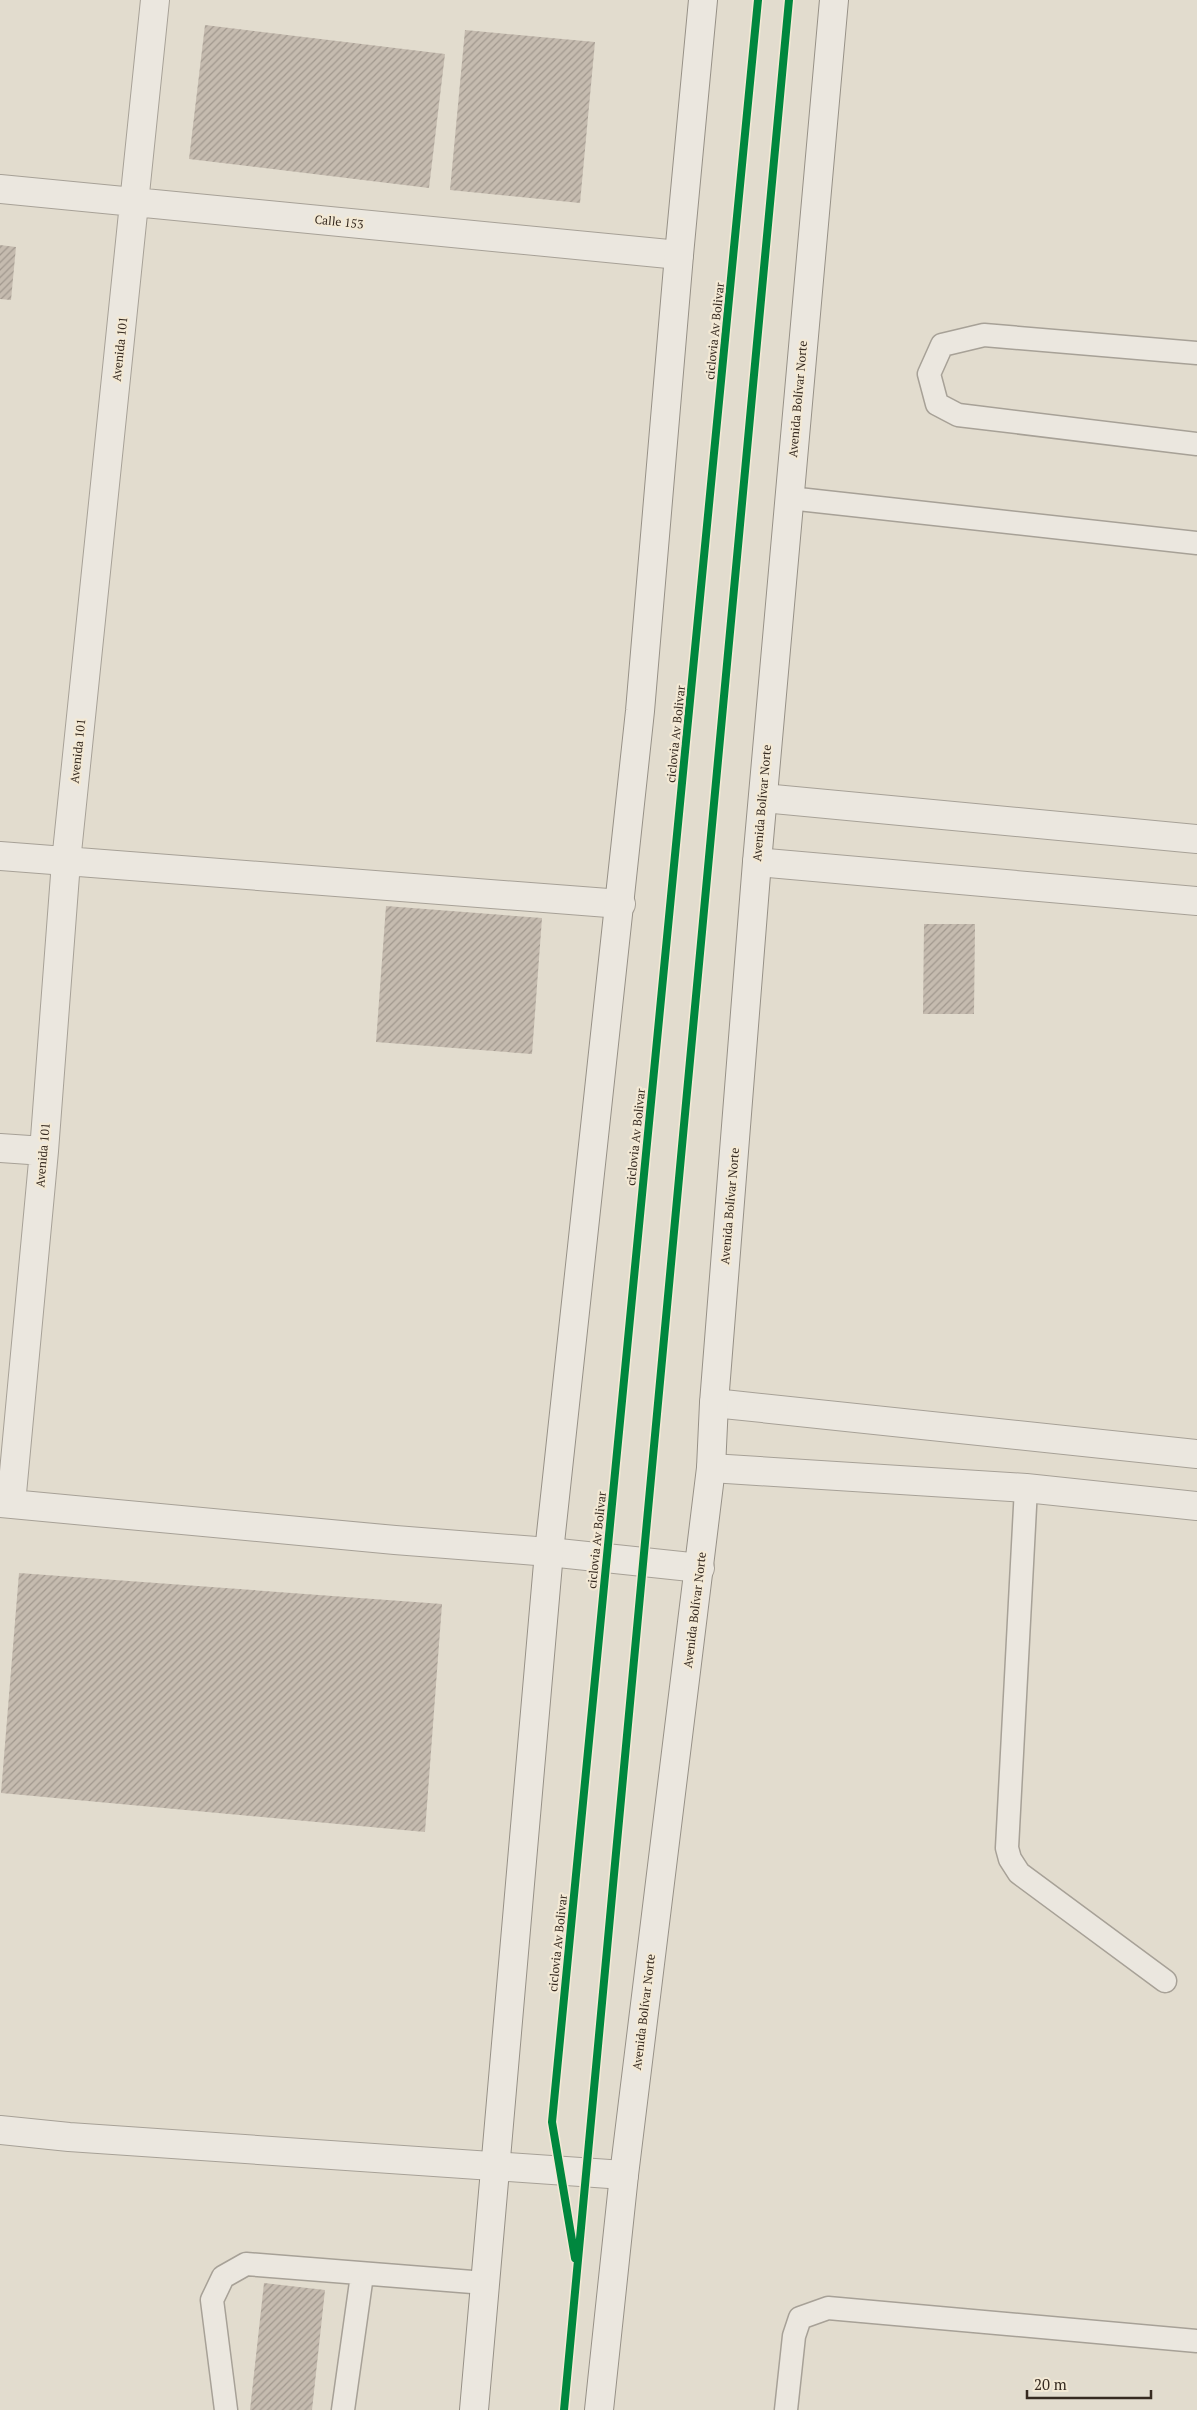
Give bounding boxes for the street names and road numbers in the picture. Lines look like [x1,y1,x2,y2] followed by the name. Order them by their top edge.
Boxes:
[314,211,364,232] street label: Calle 153
[702,281,727,380] street label: ciclovia Av Bolivar
[109,316,130,382] street label: Avenida 101
[785,340,810,458] street label: Avenida Bolívar Norte
[663,684,688,783] street label: ciclovia Av Bolivar
[67,718,88,784] street label: Avenida 101
[749,744,774,862] street label: Avenida Bolívar Norte
[623,1087,648,1186] street label: ciclovia Av Bolivar
[32,1122,53,1188] street label: Avenida 101
[717,1147,742,1265] street label: Avenida Bolívar Norte
[584,1490,609,1589] street label: ciclovia Av Bolivar
[680,1551,709,1669] street label: Avenida Bolívar Norte
[545,1893,570,1992] street label: ciclovia Av Bolivar
[629,1953,658,2071] street label: Avenida Bolívar Norte

